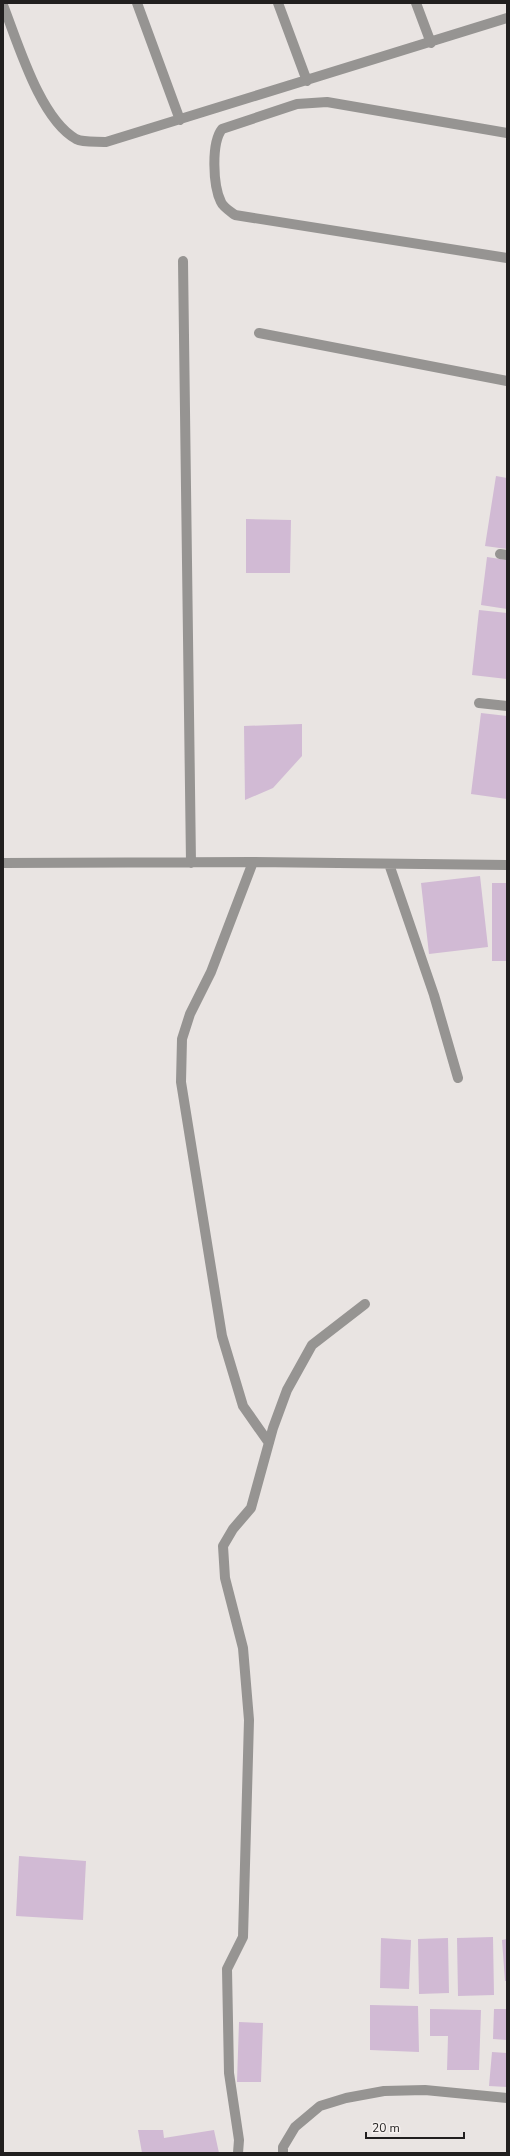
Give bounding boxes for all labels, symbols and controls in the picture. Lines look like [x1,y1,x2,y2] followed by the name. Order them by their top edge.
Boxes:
[366,2114,464,2140] scale bar
[372,2120,400,2136] text: 20 m

